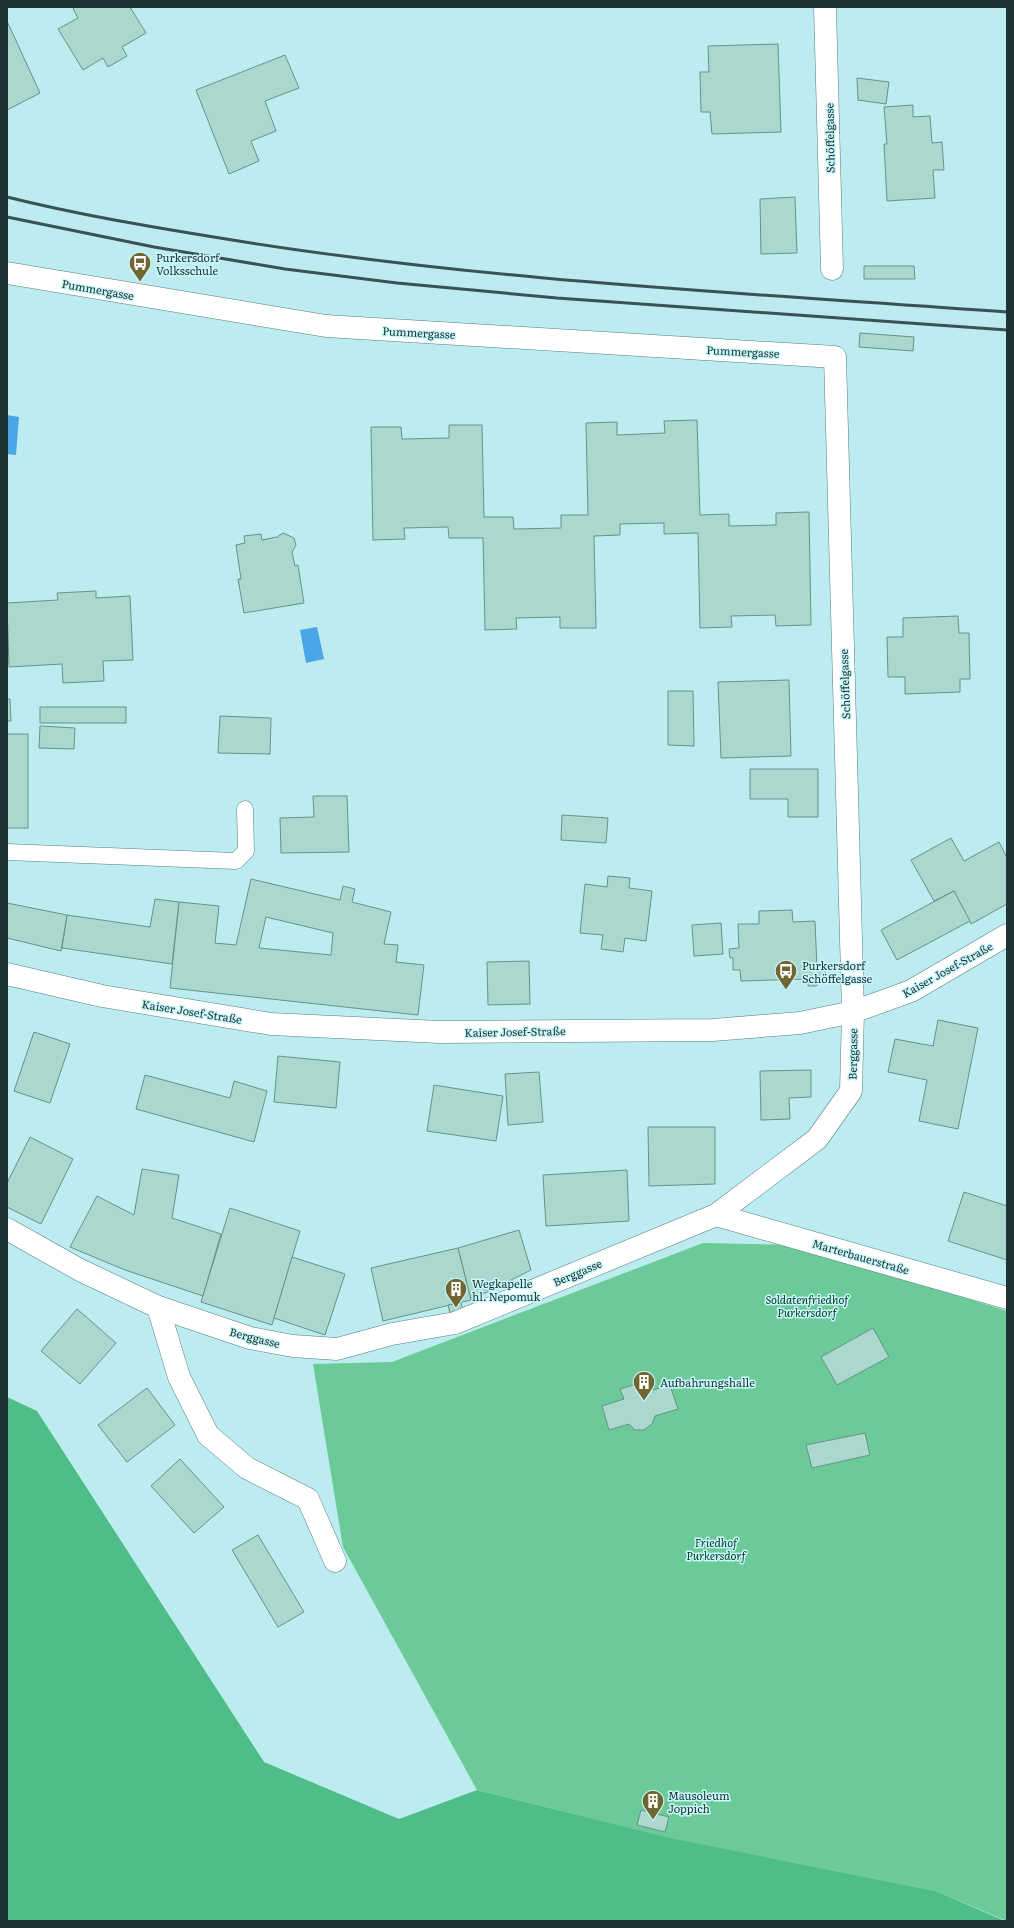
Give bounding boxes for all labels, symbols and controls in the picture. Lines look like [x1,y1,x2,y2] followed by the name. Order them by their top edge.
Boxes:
[820,102,838,173] street label: Schöffelgasse
[156,249,220,278] place label: Purkersdorf Volksschule
[127,250,153,283] bus stop icon: Purkersdorf Volksschule
[61,275,136,303] street label: Pummergasse
[382,322,456,342] street label: Pummergasse
[706,341,780,361] street label: Pummergasse
[835,648,853,719] street label: Schöffelgasse
[899,937,995,1001] street label: Kaiser Josef-Straße
[802,957,872,986] place label: Purkersdorf Schöffelgasse
[773,958,799,991] bus stop icon: Purkersdorf Schöffelgasse
[141,995,243,1027] street label: Kaiser Josef-Straße
[464,1022,566,1040] street label: Kaiser Josef-Straße
[844,1028,860,1080] street label: Berggasse
[811,1234,912,1278] street label: Marterbauerstraße
[550,1254,604,1289] street label: Berggasse
[472,1275,541,1304] place label: Wegkapelle hl. Nepomuk
[443,1276,469,1309] building icon: Wegkapelle hl. Nepomuk
[765,1291,850,1320] park label: Soldatenfriedhof Purkersdorf
[228,1323,282,1351] street label: Berggasse
[631,1369,657,1402] building icon: Aufbahrungshalle
[660,1374,755,1390] place label: Aufbahrungshalle
[686,1534,747,1563] park label: Friedhof Purkersdorf
[668,1787,730,1816] place label: Mausoleum Joppich
[640,1788,666,1821] building icon: Mausoleum Joppich

